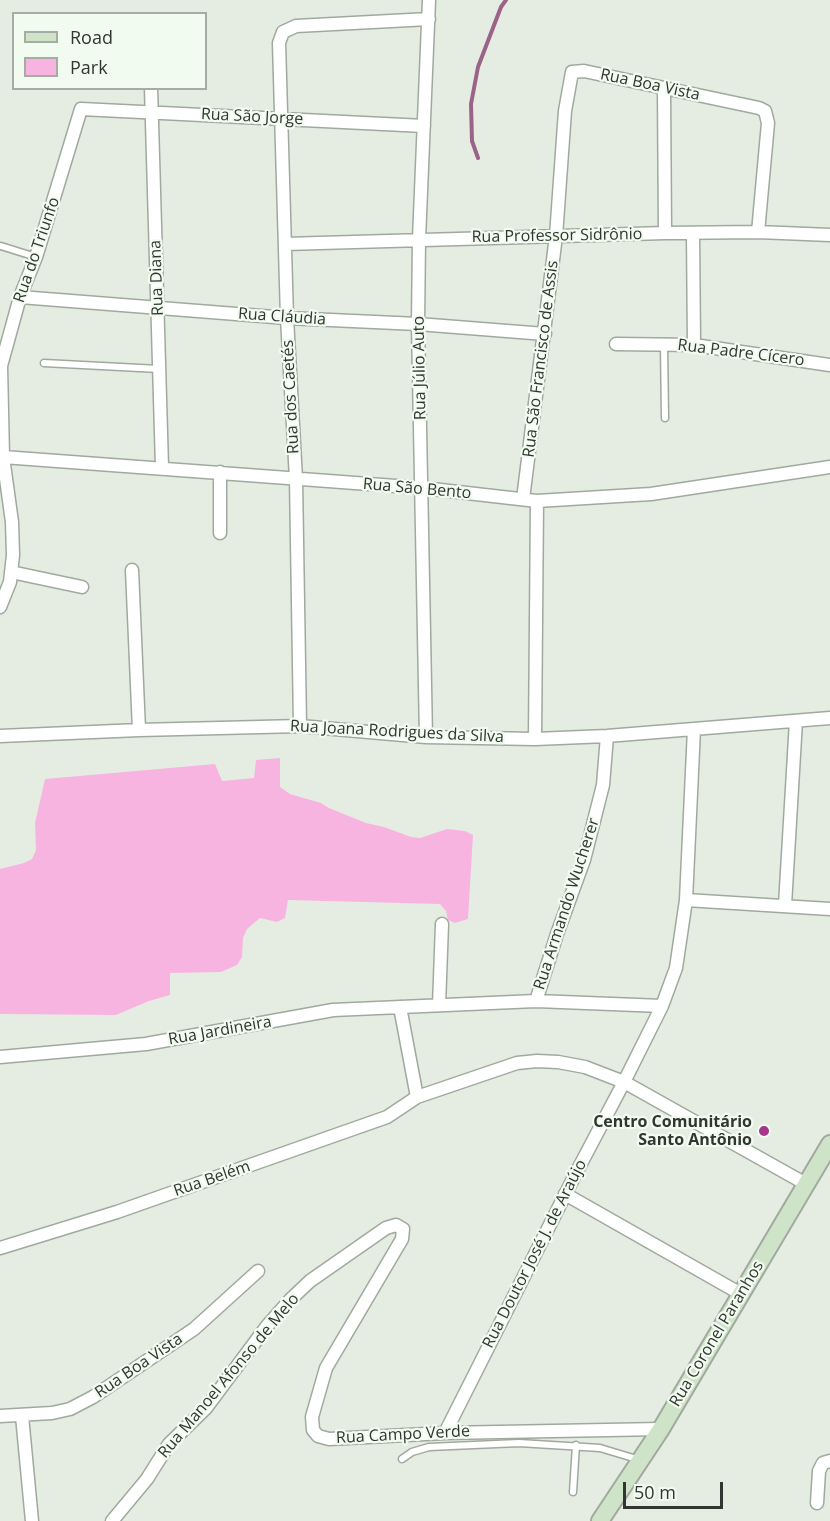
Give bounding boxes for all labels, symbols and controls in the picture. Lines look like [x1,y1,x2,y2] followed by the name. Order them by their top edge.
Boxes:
[12,12,207,90] legend
[70,25,113,49] text: Road
[70,55,108,79] text: Park
[598,65,702,105] street label: Rua Boa Vista
[200,105,304,129] street label: Rua São Jorge
[10,195,64,305] street label: Rua do Triunfo
[471,225,643,247] street label: Rua Professor Sidrônio
[146,240,168,316] street label: Rua Diana
[519,259,563,459] street label: Rua São Francisco de Assis
[237,304,327,330] street label: Rua Cláudia
[409,316,431,420] street label: Rua Júlio Auto
[676,336,806,370] street label: Rua Padre Cícero
[278,339,304,455] street label: Rua dos Caetés
[362,475,472,503] street label: Rua São Bento
[290,717,504,747] street label: Rua Joana Rodrigues da Silva
[530,816,604,992] street label: Rua Armando Wucherer
[167,1012,273,1050] street label: Rua Jardineira
[593,1112,752,1150] place label: Centro Comunitário Santo Antônio
[757,1124,771,1138] marker: Centro Comunitário Santo Antônio
[479,1156,591,1352] street label: Rua Doutor José J. de Araújo
[171,1157,253,1201] street label: Rua Belém
[666,1258,768,1410] street label: Rua Coronel Paranhos
[154,1290,304,1462] street label: Rua Manoel Afonso de Melo
[92,1330,186,1402] street label: Rua Boa Vista
[336,1422,470,1448] street label: Rua Campo Verde
[626,1470,726,1508] scale bar
[634,1480,676,1504] text: 50 m

